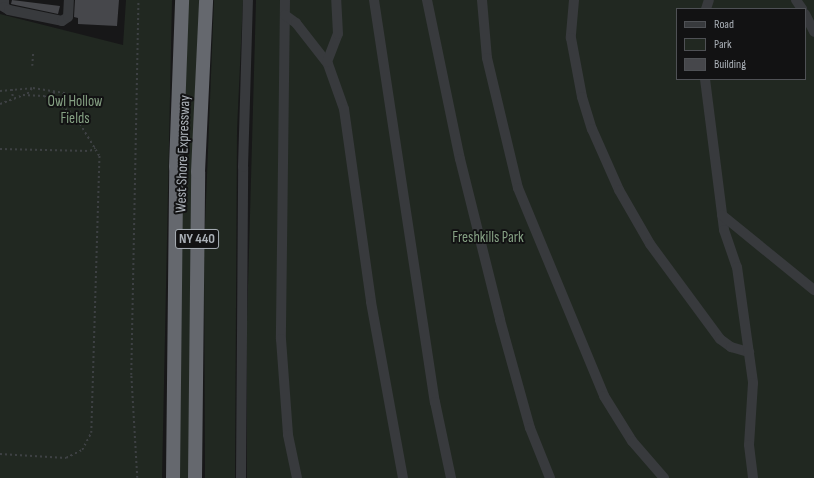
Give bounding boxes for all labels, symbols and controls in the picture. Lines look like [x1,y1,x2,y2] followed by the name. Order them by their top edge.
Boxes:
[676,8,806,80] legend
[714,17,734,32] text: Road
[714,37,732,52] text: Park
[714,57,746,72] text: Building
[48,92,102,127] park label: Owl Hollow Fields
[172,95,194,213] street label: West Shore Expressway
[175,227,219,251] road number: NY 440
[452,229,524,247] park label: Freshkills Park

